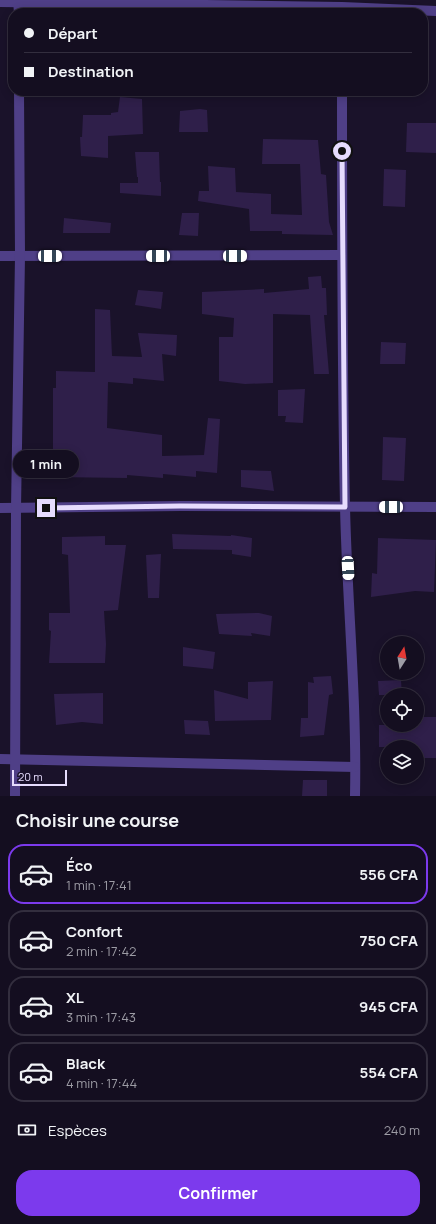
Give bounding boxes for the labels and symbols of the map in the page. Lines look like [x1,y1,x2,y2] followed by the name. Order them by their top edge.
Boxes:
[333,142,351,160] route start
[38,250,62,262] car
[146,250,170,262] car
[223,250,247,262] car
[13,450,79,478] callout: 1 min
[37,499,55,517] route end
[379,501,403,513] car
[341,556,355,580] car
[380,636,424,680] north arrow
[12,768,67,787] scale bar

